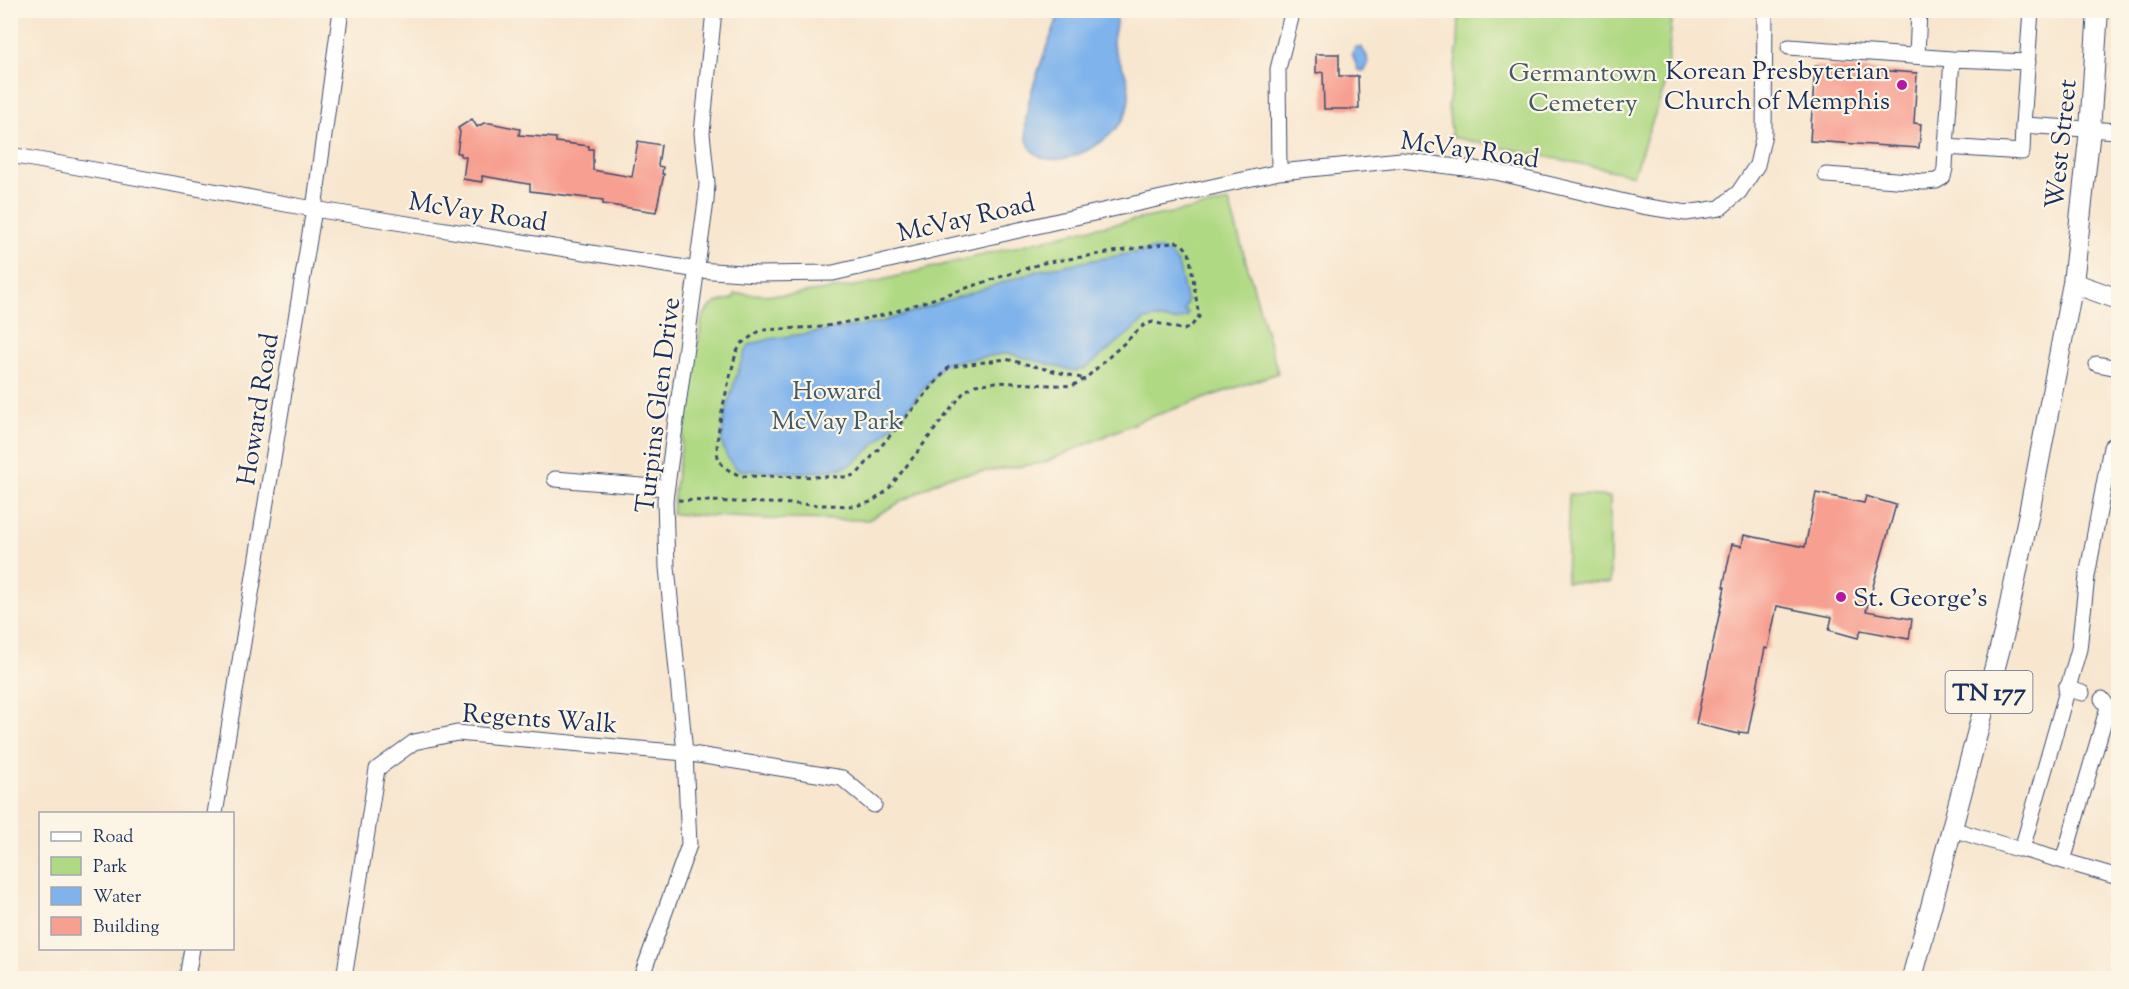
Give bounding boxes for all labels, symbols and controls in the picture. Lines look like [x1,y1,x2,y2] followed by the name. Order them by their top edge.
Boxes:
[1664,54,1890,121] place label: Korean Presbyterian Church of Memphis
[1509,56,1657,123] park label: Germantown Cemetery
[2037,77,2088,211] street label: West Street
[1895,78,1909,92] marker: Korean Presbyterian Church of Memphis
[1398,123,1542,180] street label: McVay Road
[406,184,550,243] street label: McVay Road
[894,186,1039,253] street label: McVay Road
[628,295,691,515] street label: Turpins Glen Drive
[229,330,290,488] street label: Howard Road
[771,374,903,441] park label: Howard McVay Park
[1853,581,1987,618] place label: St. George's
[1834,590,1848,604] marker: St. George's
[1946,671,2032,713] road number: TN 177
[461,697,619,744] street label: Regents Walk
[39,812,234,950] legend
[93,825,133,851] text: Road
[93,855,128,881] text: Park
[93,885,142,911] text: Water
[93,915,159,941] text: Building

